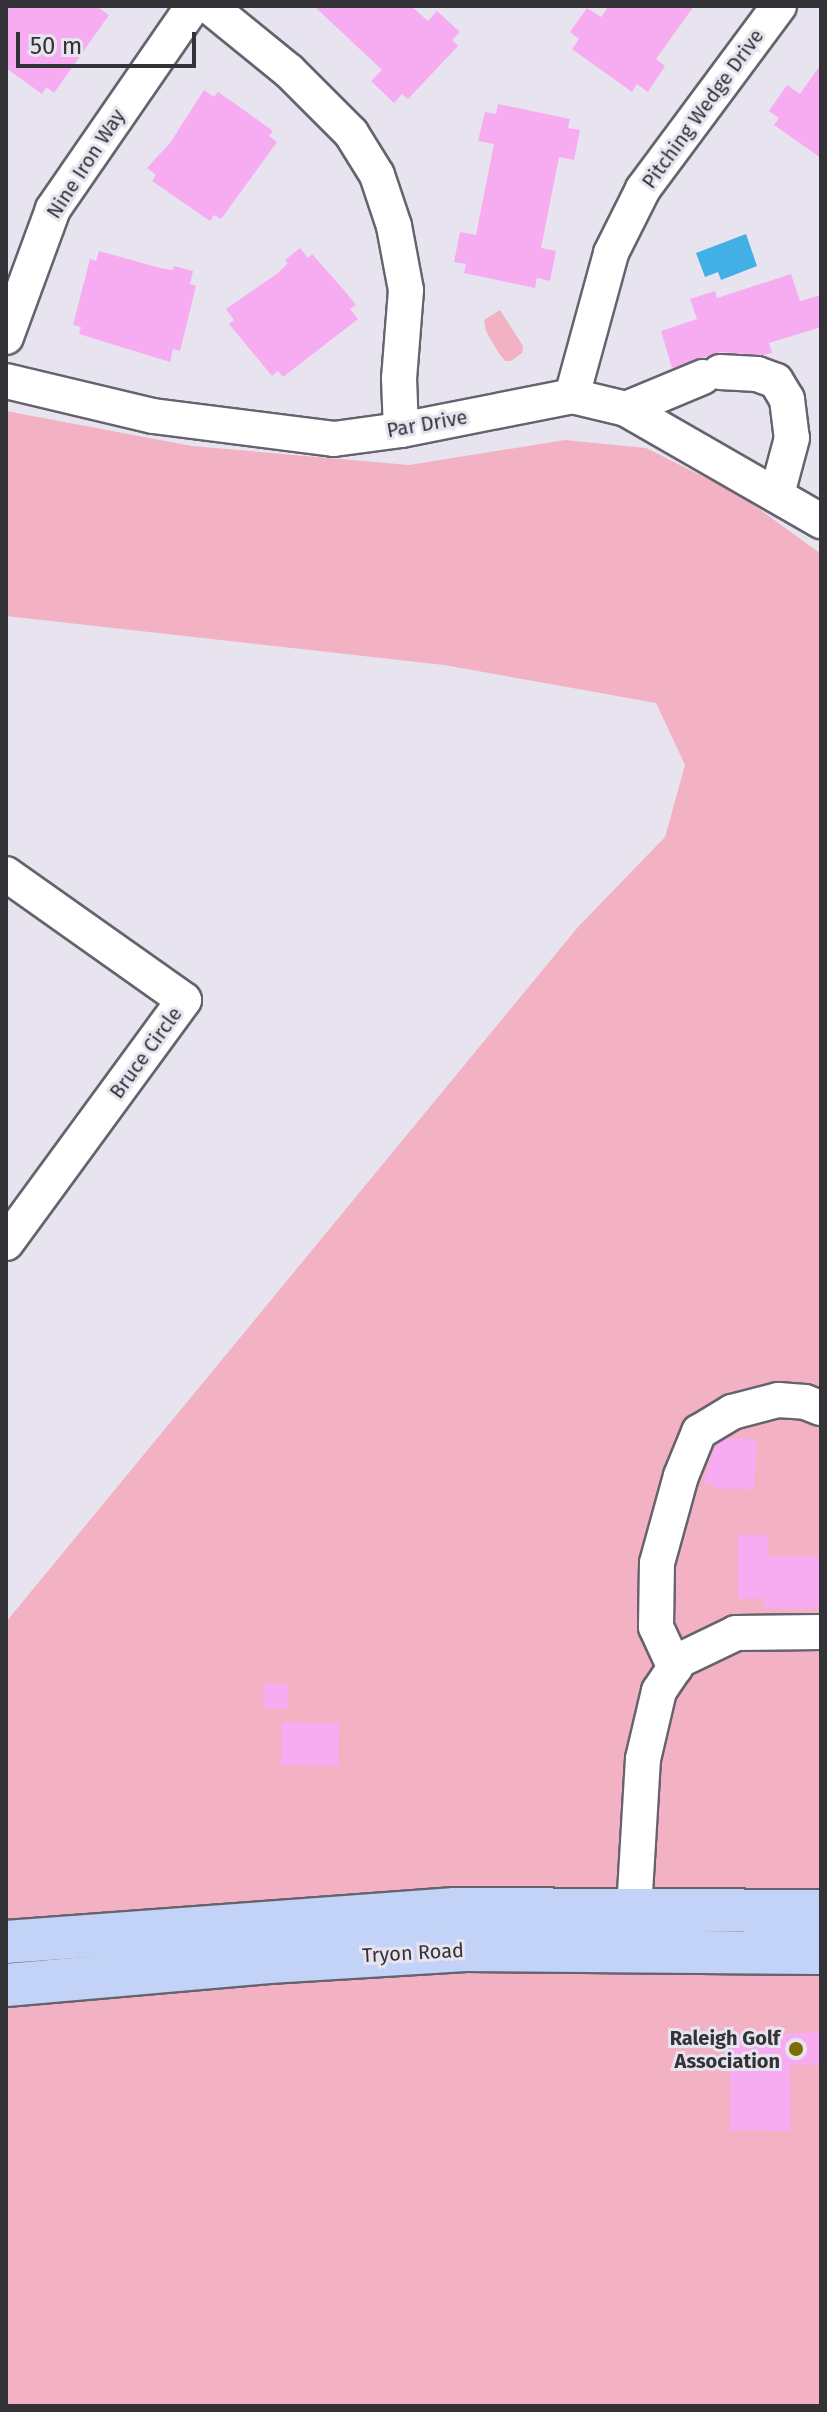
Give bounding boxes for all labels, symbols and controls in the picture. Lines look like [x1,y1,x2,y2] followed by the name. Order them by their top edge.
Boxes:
[20,16,200,66] scale bar
[637,25,769,193] street label: Pitching Wedge Drive
[30,32,82,60] text: 50 m
[42,105,130,223] street label: Nine Iron Way
[385,405,469,443] street label: Par Drive
[105,1003,187,1103] street label: Bruce Circle
[361,1938,465,1968] street label: Tryon Road
[670,2026,780,2073] place label: Raleigh Golf Association
[787,2040,805,2058] marker: Raleigh Golf Association

